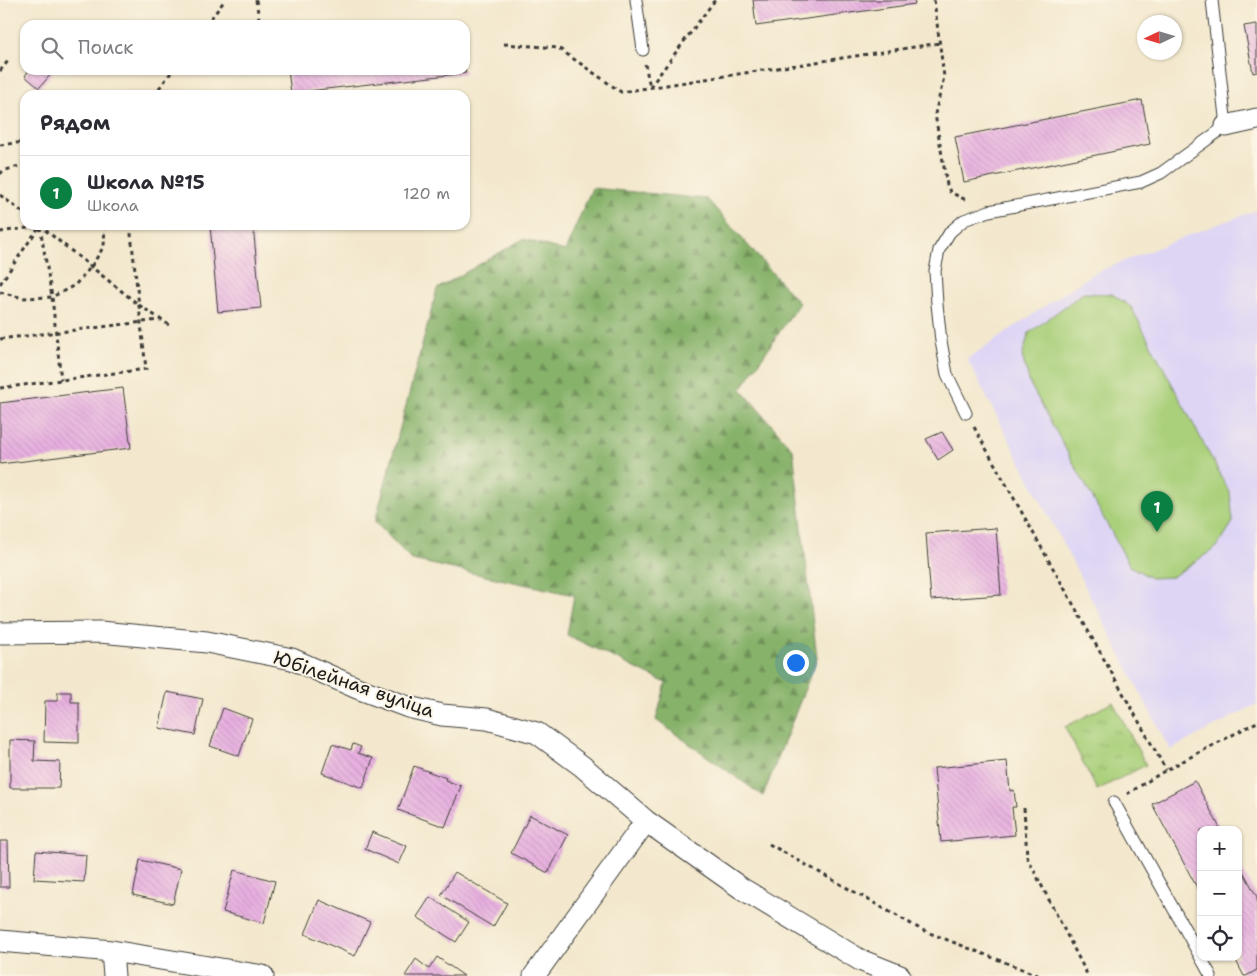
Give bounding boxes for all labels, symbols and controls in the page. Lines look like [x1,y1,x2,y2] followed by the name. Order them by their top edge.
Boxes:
[1137,15,1182,60] north arrow
[20,20,470,75] search box
[38,34,66,62] icon: search
[78,35,133,60] text: Поиск
[40,109,110,137] text: Рядом
[87,170,205,195] text: Школа №15
[52,183,60,204] text: 1
[403,183,450,204] text: 120 m
[87,195,139,216] text: Школа
[1141,491,1173,532] pin: 1
[270,645,438,723] street label: Юбілейная вуліца
[783,650,809,676] your location
[1197,826,1242,961] map controls
[1197,826,1242,871] button: +
[1197,871,1242,916] button: −
[1197,916,1242,961] button: locate

